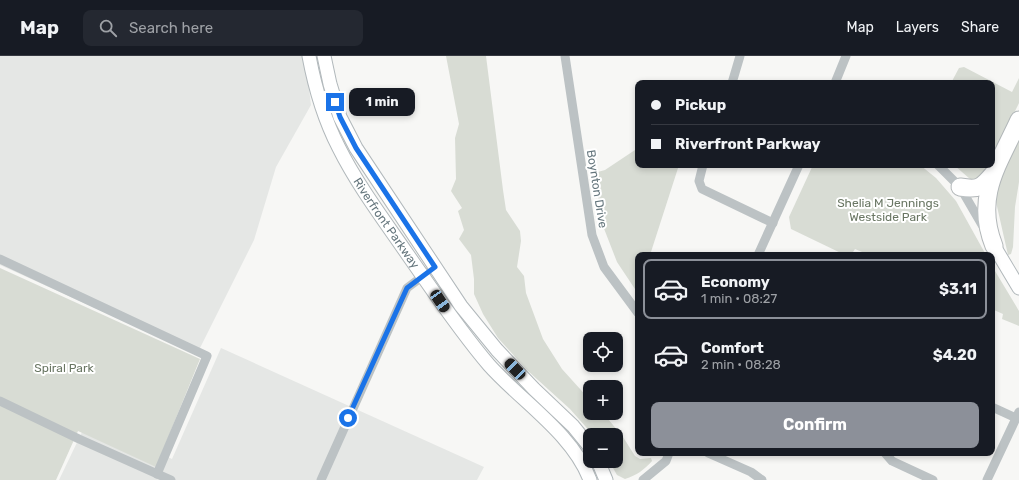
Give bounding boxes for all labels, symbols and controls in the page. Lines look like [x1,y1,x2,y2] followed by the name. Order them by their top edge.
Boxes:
[83,10,363,46] search box
[20,16,59,39] text: Map
[97,17,119,39] icon: search
[129,19,213,37] text: Search here
[847,19,874,36] text: Map
[896,19,939,36] text: Layers
[961,19,999,36] text: Share
[349,88,415,116] callout: 1 min
[326,93,344,111] route end
[365,94,399,109] text: 1 min
[675,96,726,114] text: Pickup
[675,135,821,153] text: Riverfront Parkway
[584,149,610,229] street label: Boynton Drive
[350,175,422,272] street label: Riverfront Parkway
[837,196,939,224] park label: Shelia M Jennings Westside Park
[653,271,689,307] icon: car
[701,273,770,291] text: Economy
[939,280,977,298] text: $3.11
[428,288,452,314] car
[701,291,777,306] text: 1 min · 08:27
[583,332,623,468] map controls
[583,332,623,372] button: locate
[653,337,689,373] icon: car
[701,339,764,357] text: Comfort
[933,346,977,364] text: $4.20
[502,356,528,382] car
[701,357,781,372] text: 2 min · 08:28
[34,361,95,375] park label: Spiral Park
[583,380,623,420] button: +
[651,402,979,448] button: Confirm
[339,409,357,427] route start
[583,428,623,468] button: −

